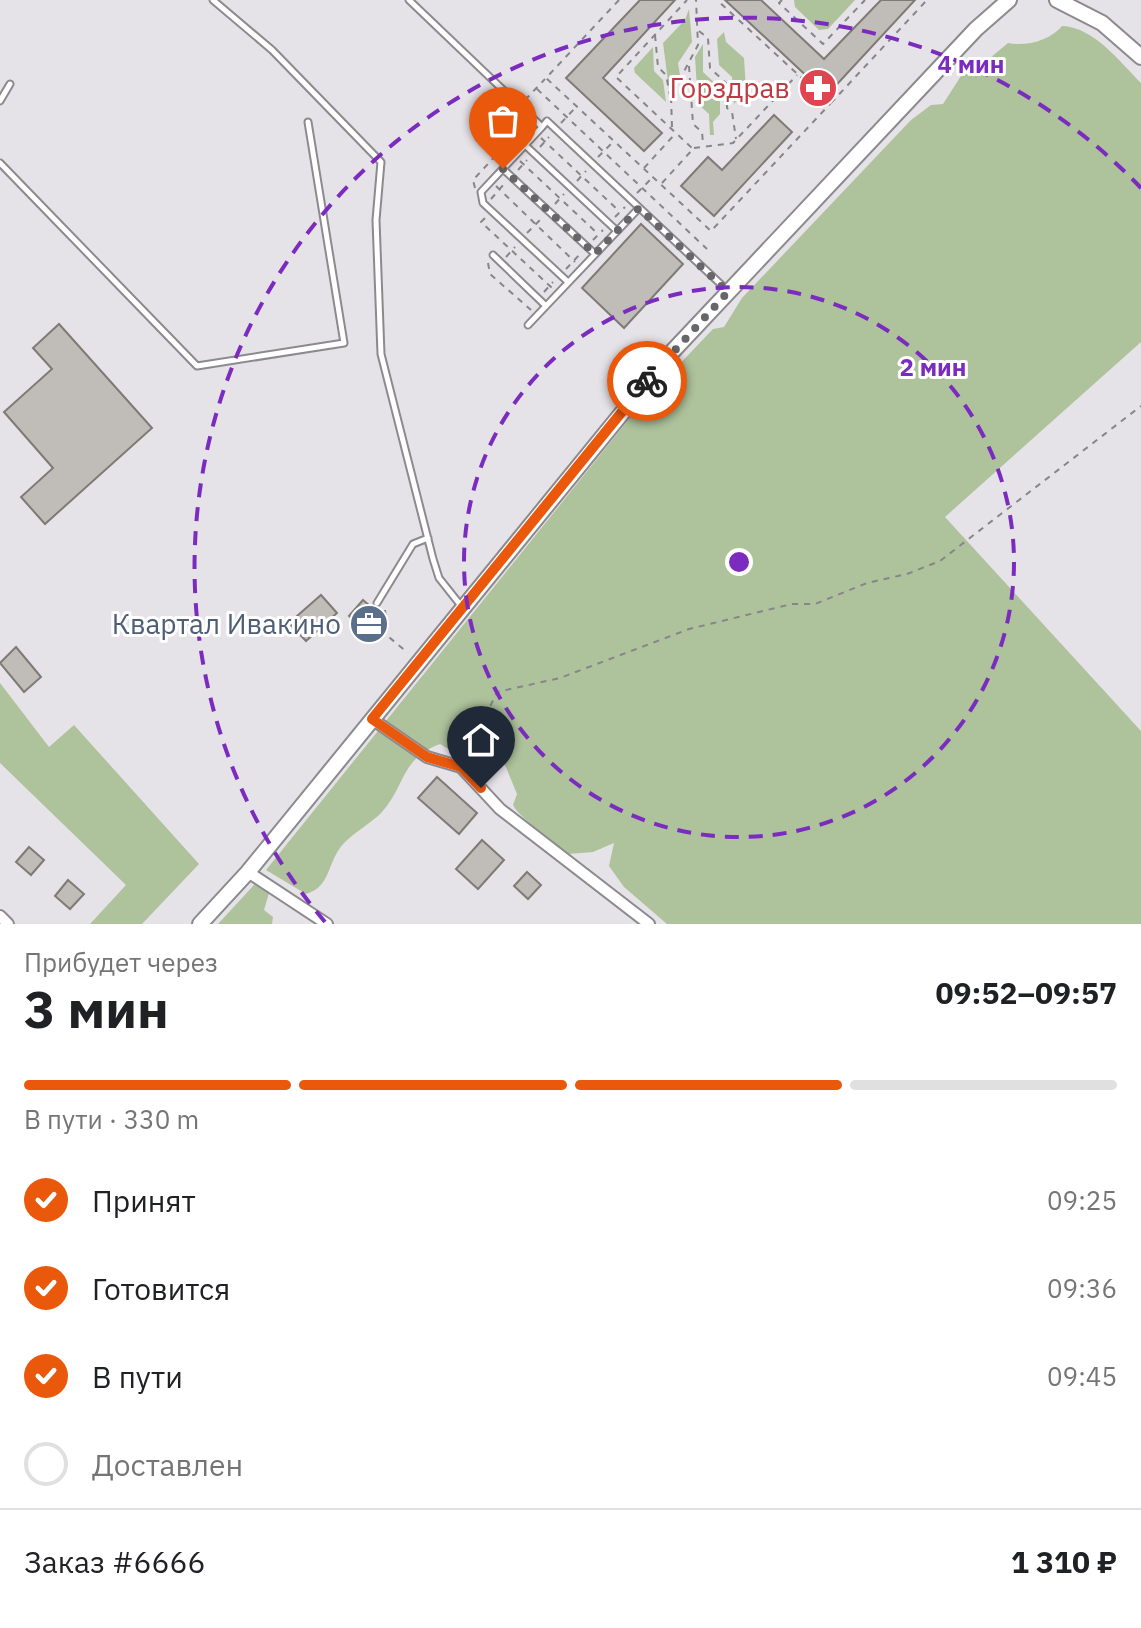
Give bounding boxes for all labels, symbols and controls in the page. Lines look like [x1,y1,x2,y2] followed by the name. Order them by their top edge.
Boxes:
[938,48,1004,80] text: 4 мин
[797,67,839,109] pharmacy icon: Горздрав
[669,69,790,106] place label: Горздрав
[469,87,537,169] pin
[481,99,525,143] icon: bag
[607,341,687,421] courier
[900,351,966,383] text: 2 мин
[625,359,669,403] icon: bike
[725,548,753,576] centre of rings
[348,603,390,645] office icon: Квартал Ивакино
[112,605,341,642] place label: Квартал Ивакино
[447,706,515,788] pin
[459,718,503,762] icon: home
[24,945,218,979] text: Прибудет через
[936,973,1117,1012] text: 09:52–09:57
[24,975,169,1042] text: 3 мин
[24,1102,199,1136] text: В пути · 330 m
[24,1178,68,1222] icon: check
[92,1181,196,1220] text: Принят
[1047,1183,1117,1217] text: 09:25
[24,1266,68,1310] icon: check
[92,1269,230,1308] text: Готовится
[1047,1271,1117,1305] text: 09:36
[24,1354,68,1398] icon: check
[92,1357,183,1396] text: В пути
[1047,1359,1117,1393] text: 09:45
[92,1445,243,1484] text: Доставлен
[24,1542,206,1581] text: Заказ #6666
[1011,1542,1117,1581] text: 1 310 ₽

